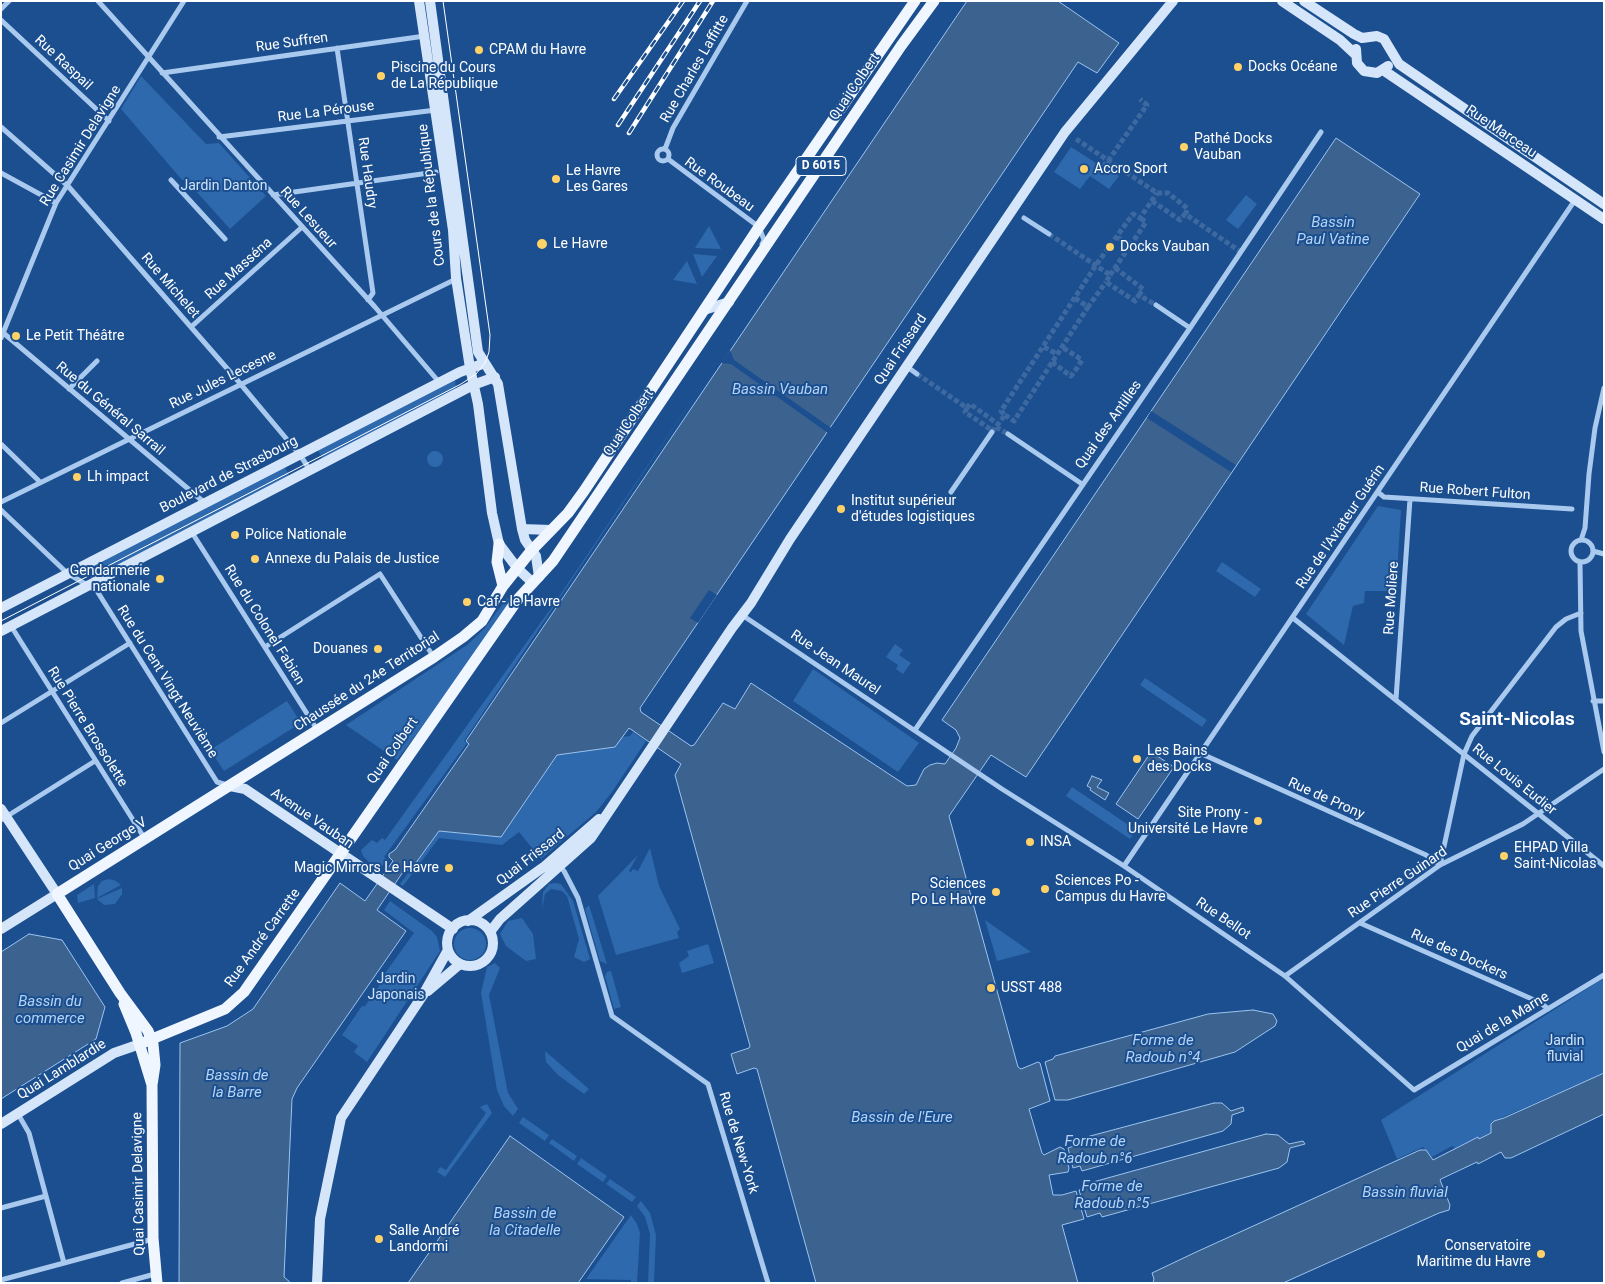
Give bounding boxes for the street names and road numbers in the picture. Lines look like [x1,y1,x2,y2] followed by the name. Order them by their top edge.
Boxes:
[657,12,733,126] street label: Rue Charles Laffitte
[255,30,329,56] street label: Rue Suffren
[31,32,95,94] street label: Rue Raspail
[826,50,884,124] street label: Quai Colbert
[37,83,125,209] street label: Rue Casimir Delavigne
[277,98,375,126] street label: Rue La Pérouse
[1462,102,1540,162] street label: Rue Marceau
[415,123,449,267] street label: Cours de la République
[354,136,380,210] street label: Rue Haudry
[681,154,757,216] street label: Rue Roubeau
[796,157,846,176] road number: D 6015
[276,184,340,252] street label: Rue Lesueur
[202,235,276,303] street label: Rue Masséna
[137,250,203,322] street label: Rue Michelet
[871,311,931,389] street label: Quai Frissard
[167,347,279,413] street label: Rue Jules Lecesne
[52,359,168,459] street label: Rue du Général Sarrail
[1072,378,1146,472] street label: Quai des Antilles
[600,386,658,460] street label: Quai Colbert
[157,433,301,517] street label: Boulevard de Strasbourg
[1293,462,1389,592] street label: Rue de l'Aviateur Guérin
[1419,480,1531,504] street label: Rue Robert Fulton
[1381,561,1403,635] street label: Rue Molière
[220,562,308,688] street label: Rue du Colonel Fabien
[113,602,221,762] street label: Rue du Cent Vingt Neuvième
[787,627,883,699] street label: Rue Jean Maurel
[291,629,443,735] street label: Chaussée du 24e Territorial
[43,664,131,790] street label: Rue Pierre Brossolette
[364,715,422,787] street label: Quai Colbert
[1468,741,1560,819] street label: Rue Louis Eudier
[1285,775,1367,823] street label: Rue de Prony
[267,785,357,853] street label: Avenue Vauban
[66,814,150,876] street label: Quai George V
[493,826,569,890] street label: Quai Frissard
[1345,844,1451,922] street label: Rue Pierre Guinard
[222,885,304,991] street label: Rue André Carrette
[1192,894,1254,944] street label: Rue Bellot
[1408,926,1510,984] street label: Rue des Dockers
[1454,989,1552,1057] street label: Quai de la Marne
[15,1036,109,1104] street label: Quai Lamblardie
[715,1090,761,1196] street label: Rue de New-York
[129,1112,149,1256] street label: Quai Casimir Delavigne

